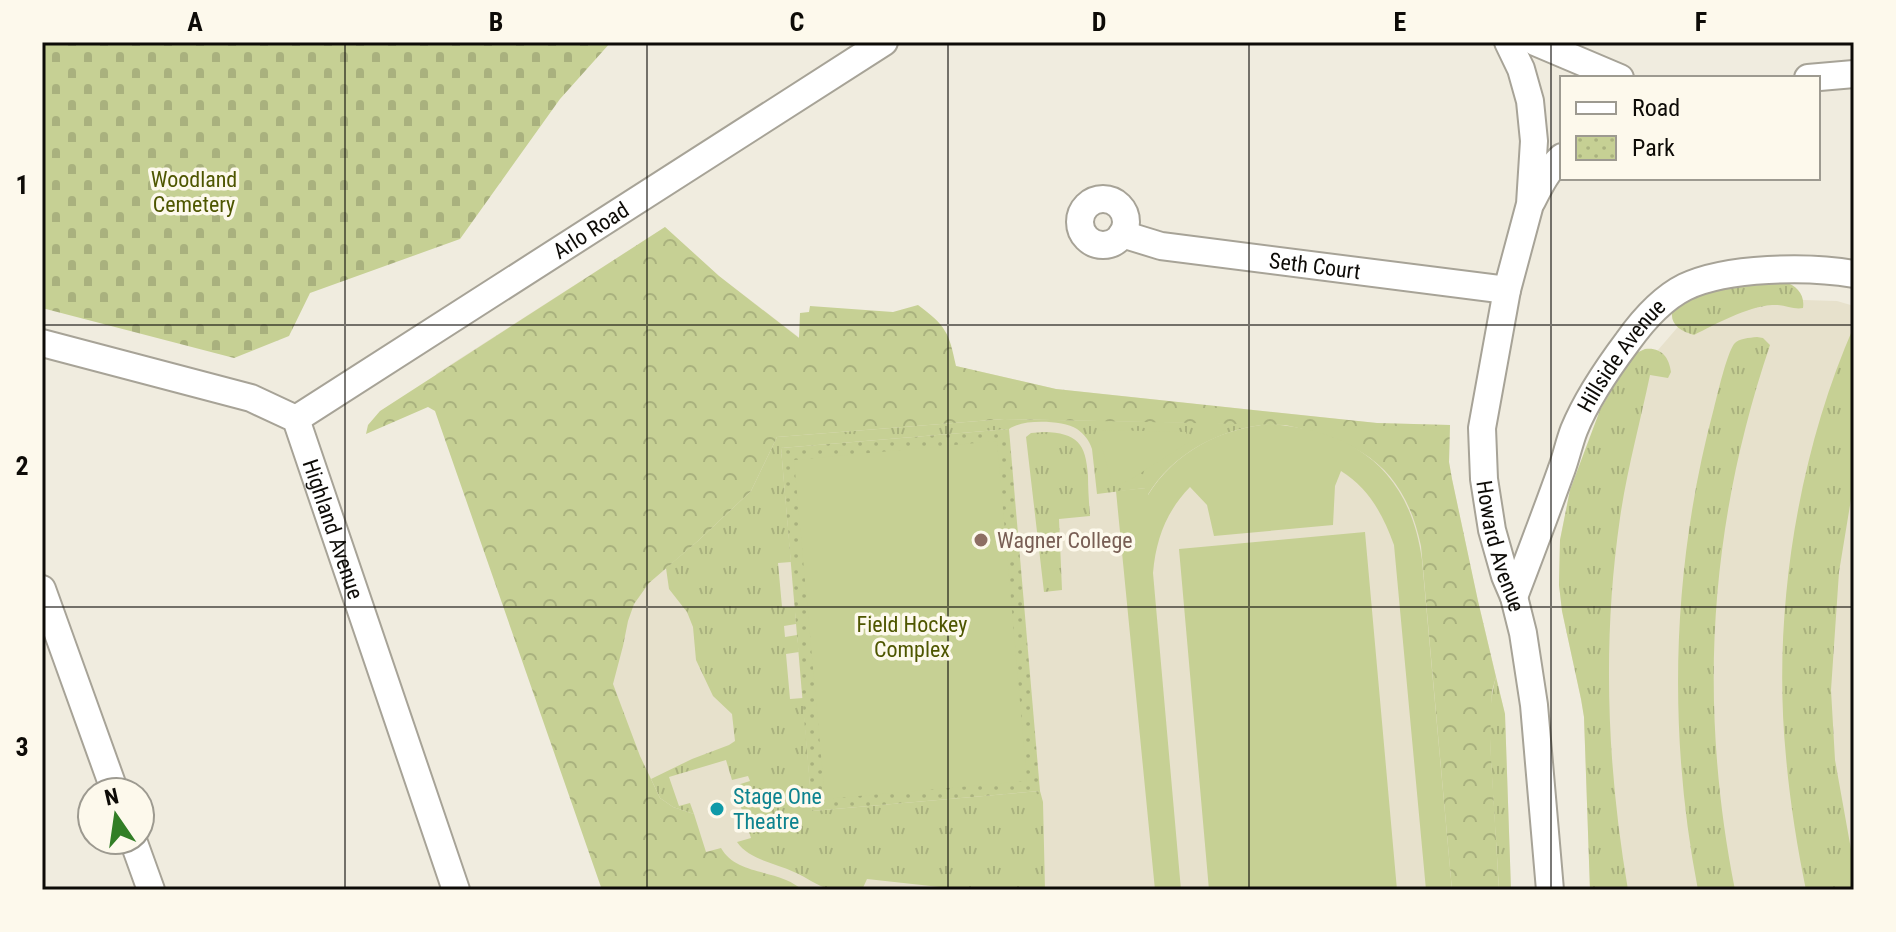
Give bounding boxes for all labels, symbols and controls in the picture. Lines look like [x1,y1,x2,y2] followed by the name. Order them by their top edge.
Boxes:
[187,7,203,37] text: A
[489,7,503,37] text: B
[790,7,805,37] text: C
[1092,7,1106,37] text: D
[1394,7,1407,37] text: E
[1695,7,1707,37] text: F
[1560,76,1820,180] legend
[1632,94,1680,122] text: Road
[1632,134,1675,162] text: Park
[151,167,237,217] park label: Woodland Cemetery
[15,170,29,200] text: 1
[548,197,633,263] street label: Arlo Road
[1268,247,1362,284] street label: Seth Court
[1572,294,1670,416] street label: Hillside Avenue
[15,451,29,481] text: 2
[298,456,369,602] street label: Highland Avenue
[1472,478,1530,614] street label: Howard Avenue
[997,528,1133,553] place label: Wagner College
[972,531,990,549] marker: Wagner College
[857,612,967,662] park label: Field Hockey Complex
[15,732,29,762] text: 3
[76,776,156,856] north arrow
[102,783,121,811] text: N
[733,784,822,834] place label: Stage One Theatre
[708,800,726,818] marker: Stage One Theatre

